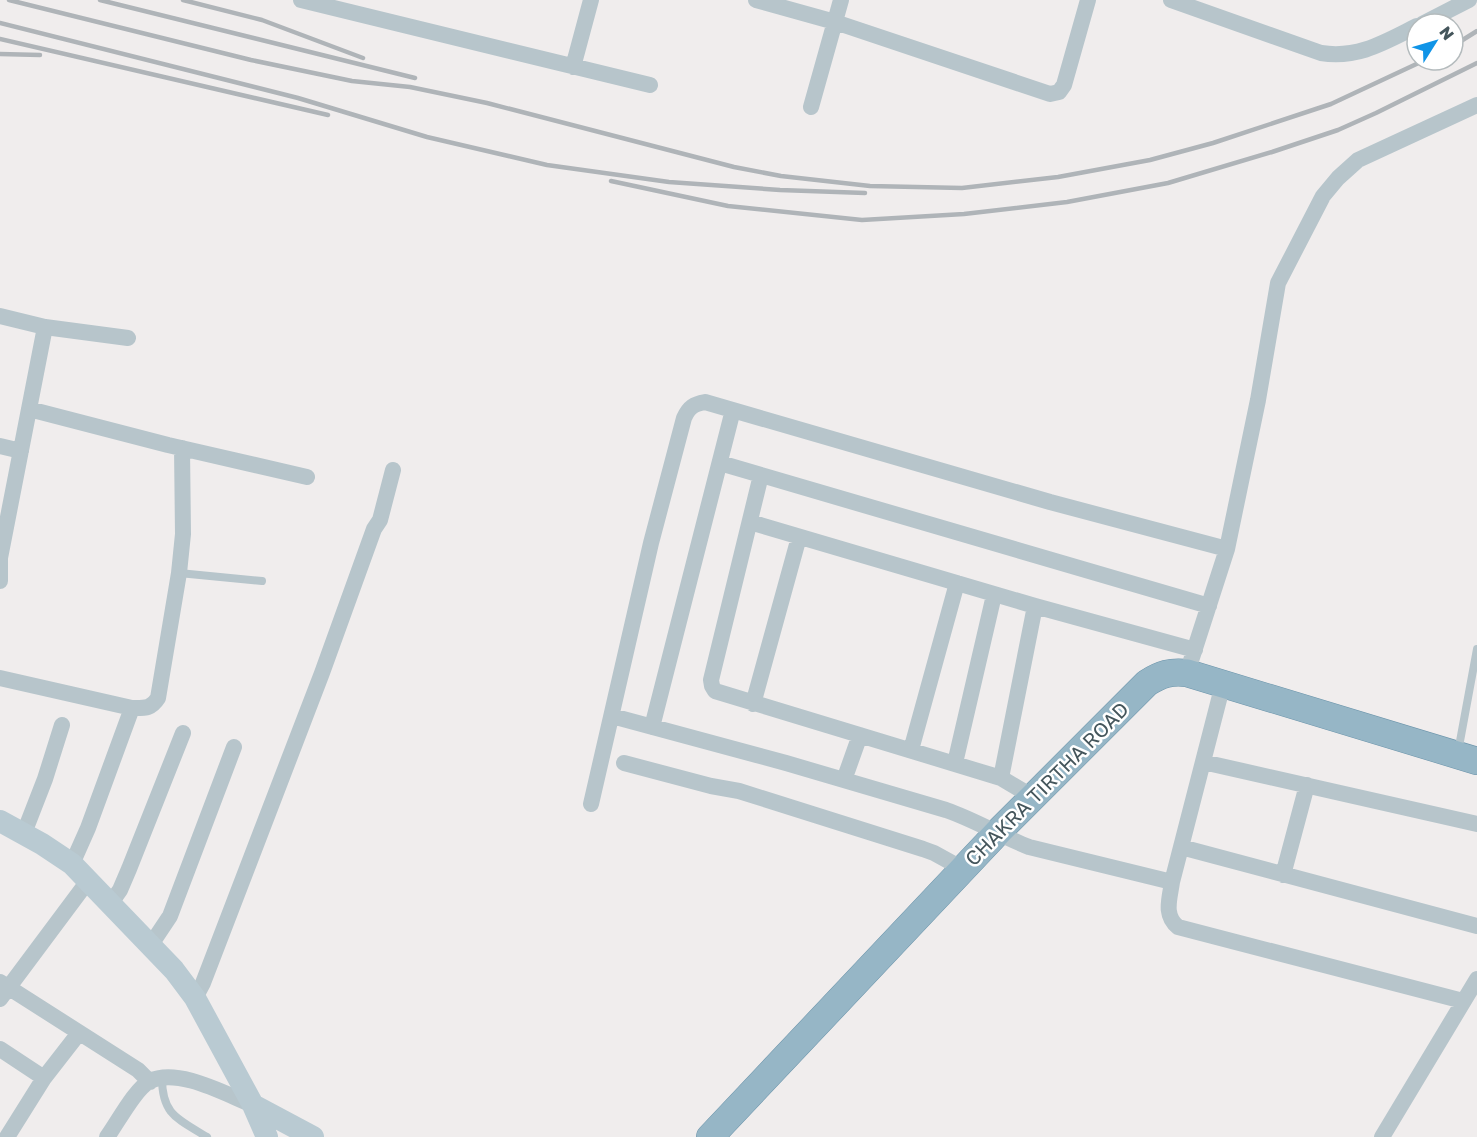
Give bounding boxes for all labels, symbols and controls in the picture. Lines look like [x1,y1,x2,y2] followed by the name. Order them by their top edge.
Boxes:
[1405,12,1465,72] north arrow
[1435,22,1459,44] text: N
[960,697,1133,870] street label: CHAKRA TIRTHA ROAD

